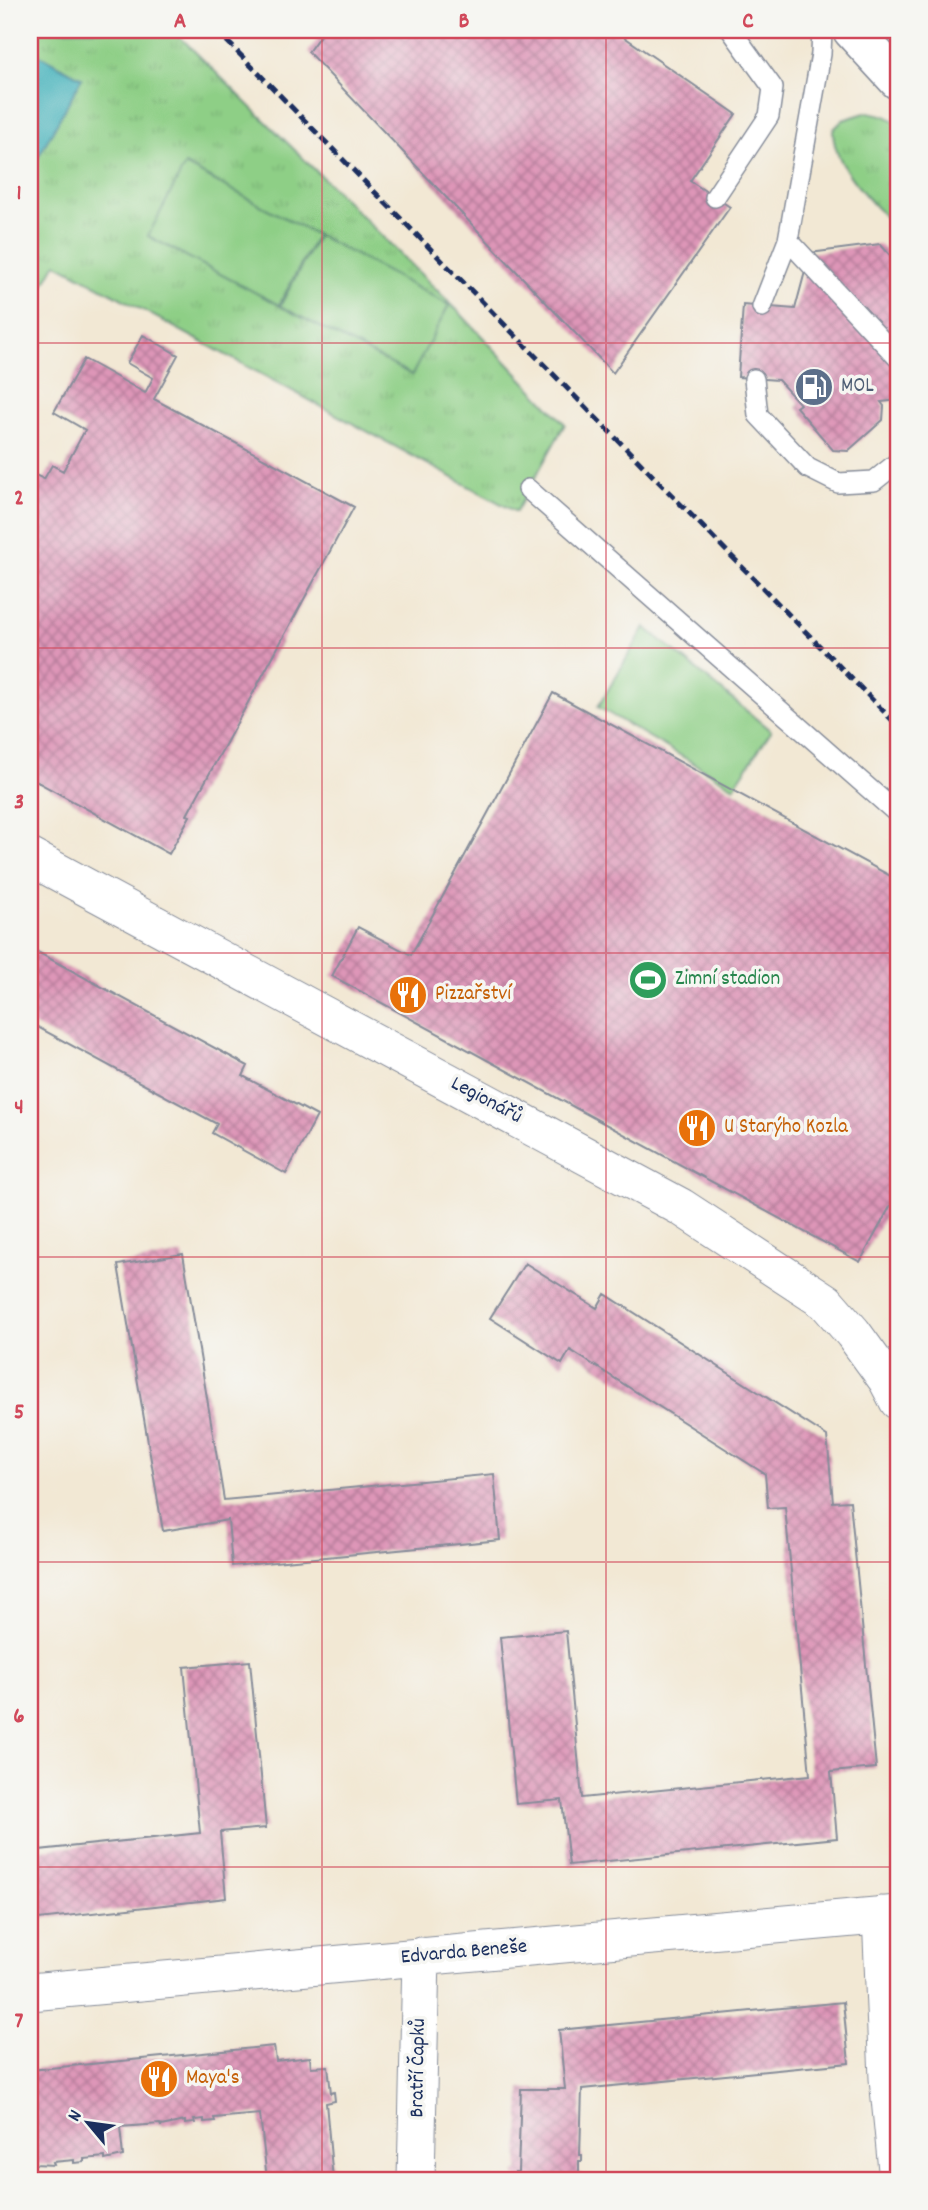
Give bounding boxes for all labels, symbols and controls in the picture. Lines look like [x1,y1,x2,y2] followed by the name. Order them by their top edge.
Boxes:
[174,6,186,39] text: A
[459,6,470,39] text: B
[742,6,754,39] text: C
[16,178,22,211] text: 1
[793,366,835,408] fuel station icon: MOL
[841,372,874,402] place label: MOL
[14,483,24,516] text: 2
[14,787,24,820] text: 3
[627,959,669,1001] sports icon: Zimní stadion
[675,965,780,995] place label: Zimní stadion
[387,974,429,1016] restaurant icon: Pizzařství
[435,980,513,1010] place label: Pizzařství
[445,1070,527,1132] street label: Legionářů
[14,1092,24,1125] text: 4
[676,1107,718,1149] restaurant icon: U Starýho Kozla
[724,1113,849,1143] place label: U Starýho Kozla
[14,1397,24,1430] text: 5
[13,1701,25,1734] text: 6
[400,1933,528,1973] street label: Edvarda Beneše
[15,2006,24,2039] text: 7
[403,2018,435,2118] street label: Bratří Čapků
[138,2058,180,2100] restaurant icon: Maya's
[186,2064,240,2094] place label: Maya's
[52,2088,122,2158] north arrow
[62,2106,90,2127] text: N

